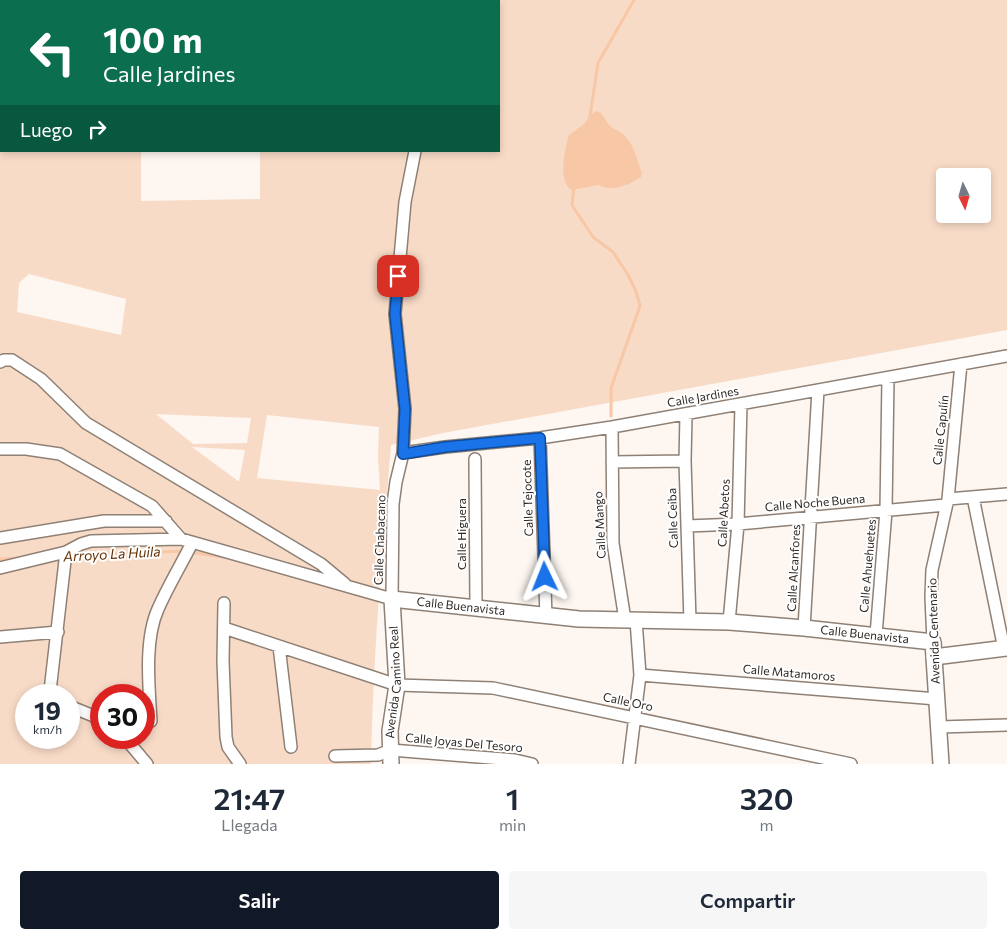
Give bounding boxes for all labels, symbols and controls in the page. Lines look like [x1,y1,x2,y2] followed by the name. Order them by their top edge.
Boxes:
[103,17,203,60] text: 100 m
[20,20,85,85] icon: left
[103,60,235,87] text: Calle Jardines
[83,115,111,143] icon: right
[20,118,73,141] text: Luego
[936,168,991,222] north arrow
[936,168,991,223] map controls
[377,255,419,297] pin
[384,262,412,290] icon: arrive
[666,383,740,410] street label: Calle Jardines
[929,394,951,466] street label: Calle Capulín
[519,459,535,537] street label: Calle Tejocote
[714,479,732,547] street label: Calle Abetos
[664,488,680,548] street label: Calle Ceiba
[590,491,608,559] street label: Calle Mango
[764,491,866,513] street label: Calle Noche Buena
[370,495,388,585] street label: Calle Chabacano
[454,498,468,570] street label: Calle Higuera
[856,519,878,613] street label: Calle Ahuehuetes
[784,524,802,612] street label: Calle Alcanfores
[62,542,161,565] water label: Arroyo La Huila
[518,550,570,602] position arrow
[924,578,942,684] street label: Avenida Centenario
[416,594,506,617] street label: Calle Buenavista
[820,622,910,645] street label: Calle Buenavista
[382,626,403,739] street label: Avenida Camino Real
[742,661,836,683] street label: Calle Matamoros
[90,684,155,749] speed limit sign: 30
[602,689,654,713] street label: Calle Oro
[34,695,61,725] text: 19
[33,722,62,736] text: km/h
[405,730,523,755] street label: Calle Joyas Del Tesoro
[214,779,285,816] text: 21:47
[506,779,519,816] text: 1
[740,779,793,816] text: 320
[221,815,278,834] text: Llegada
[499,815,526,834] text: min
[760,815,774,834] text: m
[20,871,499,929] button: Salir
[509,871,987,929] button: Compartir

